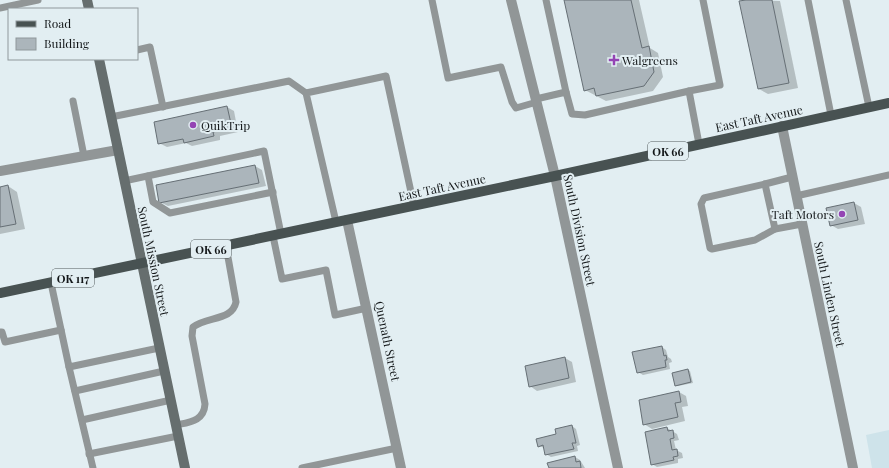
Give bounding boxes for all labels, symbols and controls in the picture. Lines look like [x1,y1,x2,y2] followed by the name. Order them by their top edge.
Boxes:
[8,8,138,60] legend
[44,15,71,31] text: Road
[44,35,90,51] text: Building
[621,52,678,68] place label: Walgreens
[609,55,619,65] marker: Walgreens
[714,101,804,135] street label: East Taft Avenue
[201,117,250,133] place label: QuikTrip
[188,120,198,130] marker: QuikTrip
[648,142,688,160] road number: OK 66
[397,170,487,204] street label: East Taft Avenue
[560,173,600,288] street label: South Division Street
[135,205,174,318] street label: South Mission Street
[771,206,834,222] place label: Taft Motors
[837,209,847,219] marker: Taft Motors
[191,240,231,258] road number: OK 66
[811,240,849,349] street label: South Linden Street
[52,269,94,287] road number: OK 117
[372,299,404,383] street label: Quenath Street

